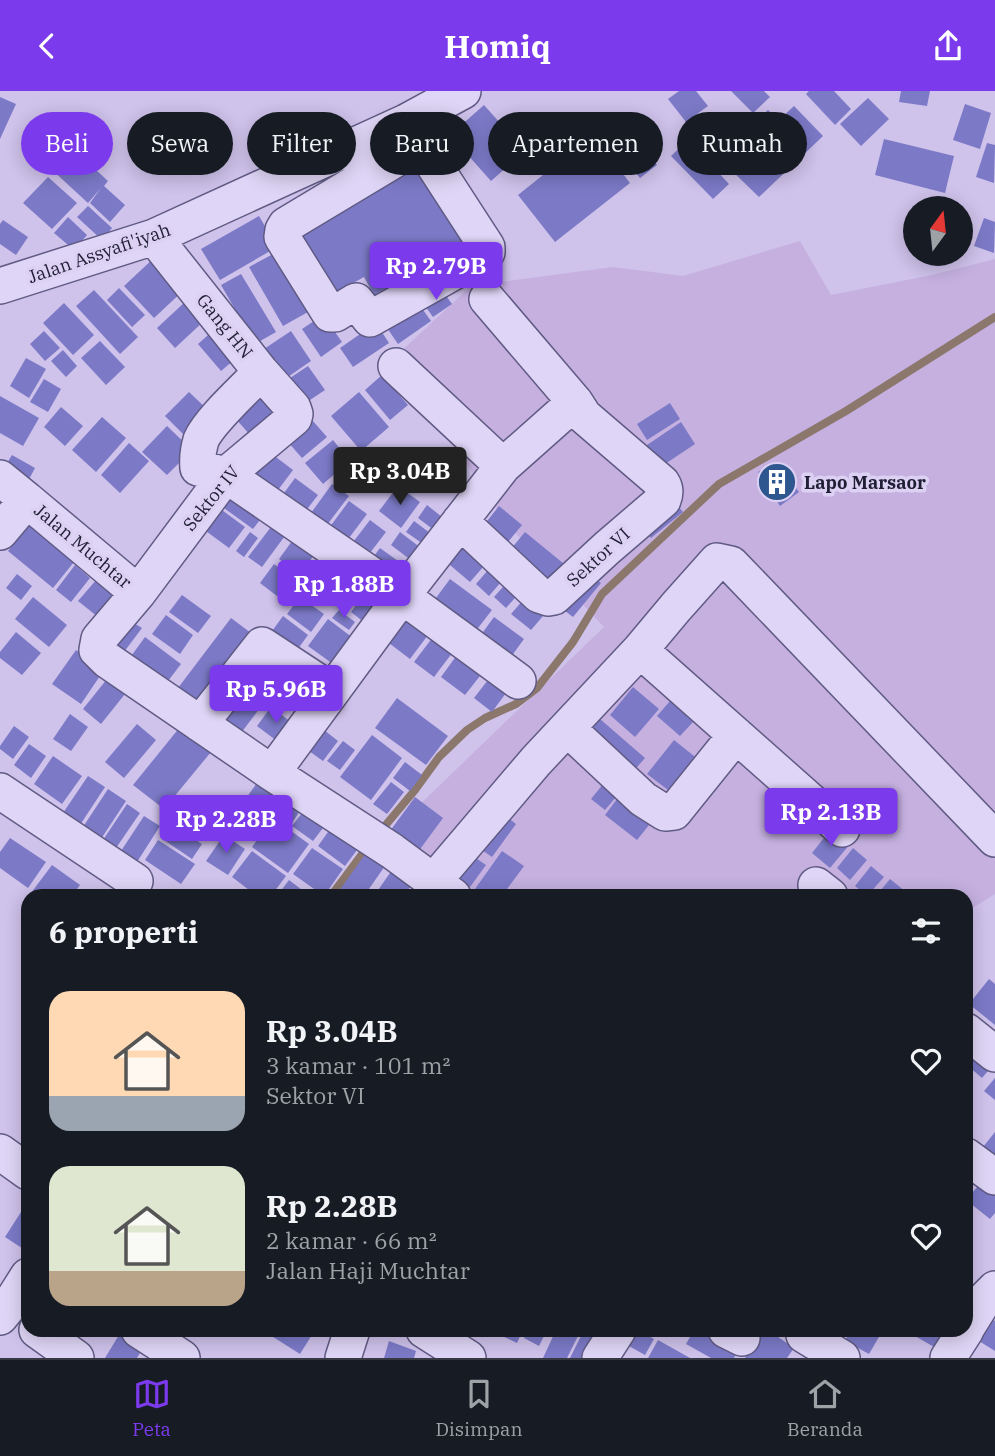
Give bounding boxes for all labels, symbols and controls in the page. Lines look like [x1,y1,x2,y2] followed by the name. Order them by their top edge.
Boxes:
[444,25,551,67] text: Homiq
[28,27,66,65] icon: back
[929,27,967,65] icon: share
[21,112,113,175] chip: Beli
[127,112,233,175] chip: Sewa
[247,112,356,175] chip: Filter
[370,112,474,175] chip: Baru
[488,112,663,175] chip: Apartemen
[677,112,807,175] chip: Rumah
[903,196,973,266] north arrow
[903,196,973,266] map controls
[25,218,173,288] street label: Jalan Assyafi'iyah
[364,243,508,302] pin: Rp 2.79B
[386,250,486,280] text: Rp 2.79B
[192,289,258,363] street label: Gang HN
[328,447,472,507] pin: Rp 3.04B
[350,455,450,485] text: Rp 3.04B
[178,461,244,535] street label: Sektor IV
[756,461,798,503] building icon: Lapo Marsaor
[804,471,926,494] place label: Lapo Marsaor
[29,498,137,594] street label: Jalan Muchtar
[562,523,634,591] street label: Sektor VI
[272,561,416,620] pin: Rp 1.88B
[294,568,394,598] text: Rp 1.88B
[204,665,348,725] pin: Rp 5.96B
[226,673,326,703] text: Rp 5.96B
[759,789,903,848] pin: Rp 2.13B
[154,795,298,855] pin: Rp 2.28B
[781,796,881,826] text: Rp 2.13B
[176,803,276,833] text: Rp 2.28B
[49,912,198,951] text: 6 properti
[907,912,945,950] icon: filters
[266,1011,398,1050] text: Rp 3.04B
[105,1019,189,1103] icon: home
[907,1042,945,1080] icon: heart
[266,1050,451,1080] text: 3 kamar · 101 m²
[266,1080,365,1110] text: Sektor VI
[266,1186,398,1225] text: Rp 2.28B
[105,1194,189,1278] icon: home
[907,1217,945,1255] icon: heart
[266,1225,437,1255] text: 2 kamar · 66 m²
[266,1255,470,1285] text: Jalan Haji Muchtar
[132,1375,171,1441] tab: Peta
[435,1375,523,1441] tab: Disimpan
[787,1375,863,1441] tab: Beranda

